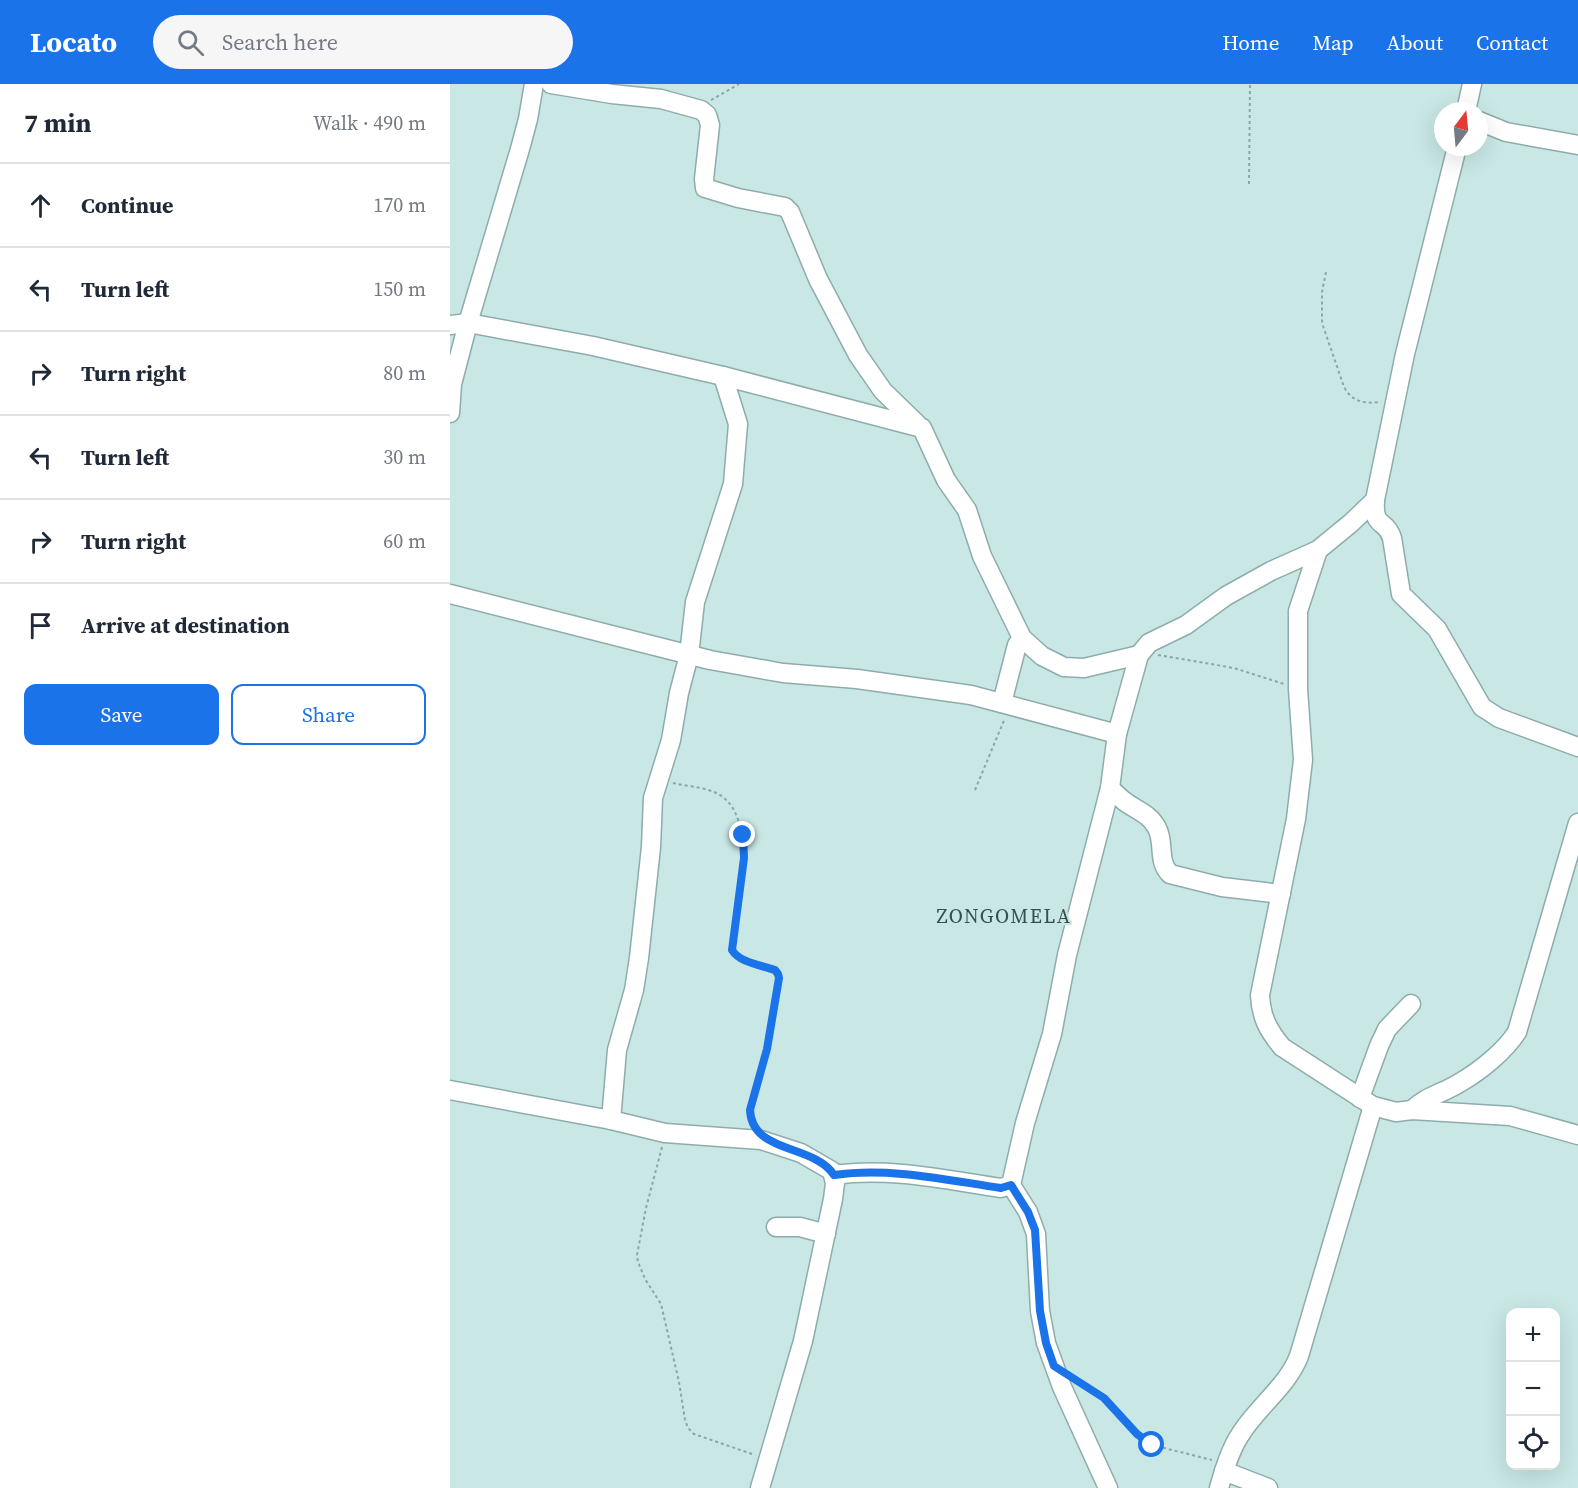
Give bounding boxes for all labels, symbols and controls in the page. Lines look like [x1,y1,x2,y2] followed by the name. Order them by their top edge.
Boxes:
[153,15,573,69] search box
[30,23,117,61] text: Locato
[174,26,207,59] icon: search
[222,27,338,57] text: Search here
[1222,28,1280,57] text: Home
[1313,28,1354,57] text: Map
[1387,28,1443,57] text: About
[1476,28,1548,57] text: Contact
[1434,102,1488,156] north arrow
[24,105,91,141] text: 7 min
[313,109,426,137] text: Walk · 490 m
[24,189,57,222] icon: ahead
[81,190,174,220] text: Continue
[373,191,426,219] text: 170 m
[24,273,57,306] icon: left
[81,274,169,304] text: Turn left
[373,275,426,303] text: 150 m
[24,357,57,390] icon: right
[81,358,186,388] text: Turn right
[383,359,426,387] text: 80 m
[24,441,57,474] icon: left
[81,442,169,472] text: Turn left
[383,443,426,471] text: 30 m
[24,525,57,558] icon: right
[81,526,186,556] text: Turn right
[383,527,426,555] text: 60 m
[24,609,57,642] icon: arrive
[81,610,290,640] text: Arrive at destination
[24,684,219,745] button: Save
[231,684,426,745] button: Share
[729,821,755,847] route end
[936,902,1072,930] district label: ZONGOMELA
[1506,1308,1560,1470] map controls
[1506,1308,1560,1362] button: +
[1506,1362,1560,1416] button: −
[1506,1416,1560,1470] button: locate
[1138,1431,1164,1457] route start

